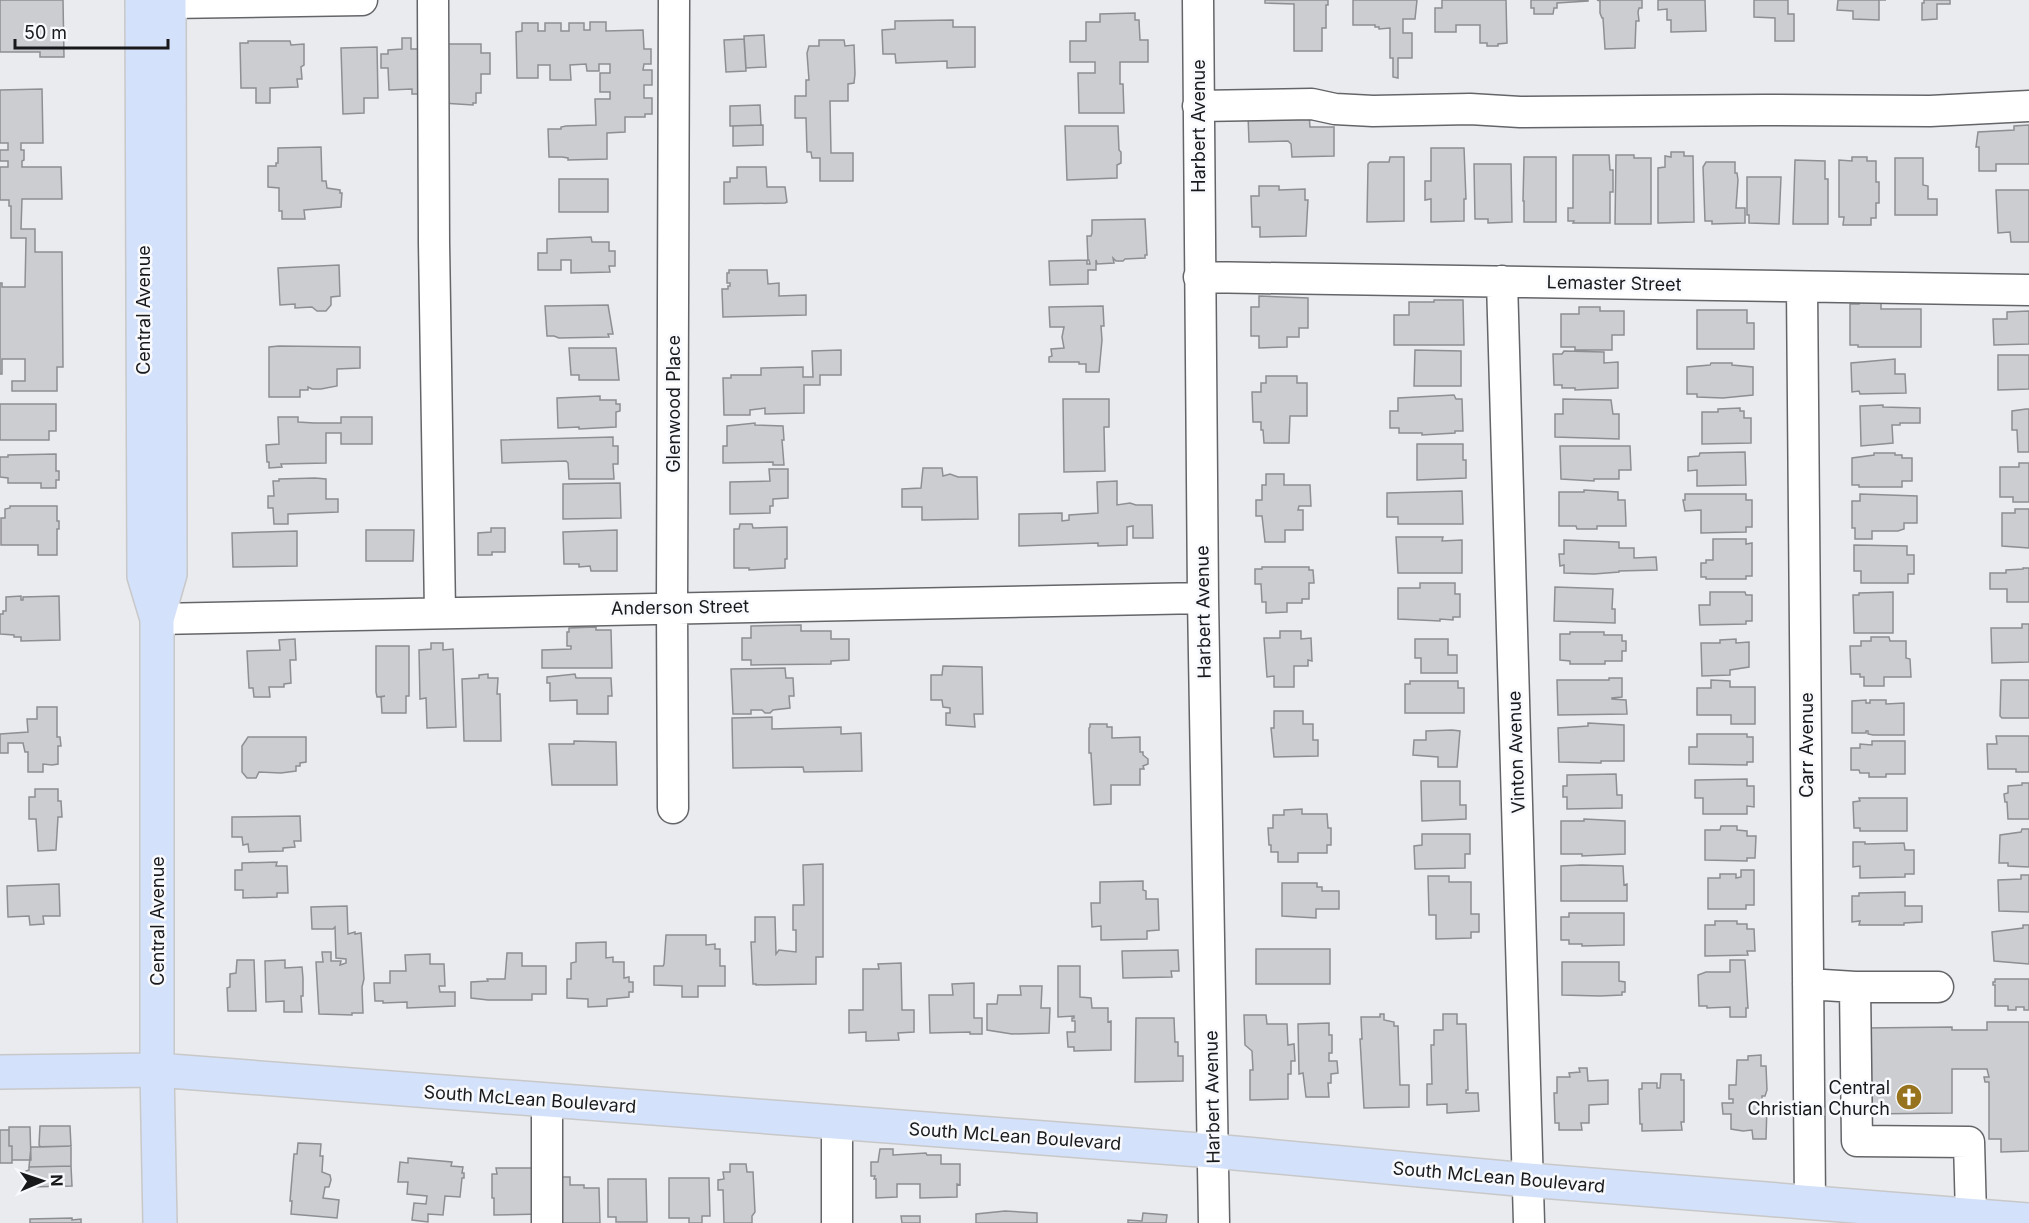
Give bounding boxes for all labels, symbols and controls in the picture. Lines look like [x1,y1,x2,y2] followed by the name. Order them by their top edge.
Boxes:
[15,12,168,50] scale bar
[24,22,67,43] text: 50 m
[1188,59,1209,193] street label: Harbert Avenue
[133,245,154,375] street label: Central Avenue
[1546,271,1682,295] street label: Lemaster Street
[663,335,684,473] street label: Glenwood Place
[1191,545,1215,679] street label: Harbert Avenue
[611,595,749,619] street label: Anderson Street
[1503,690,1529,814] street label: Vinton Avenue
[1796,692,1817,798] street label: Carr Avenue
[147,856,168,986] street label: Central Avenue
[1200,1030,1224,1164] street label: Harbert Avenue
[1747,1077,1890,1119] place label: Central Christian Church
[423,1081,637,1117] street label: South McLean Boulevard
[1894,1082,1924,1112] church icon: Central Christian Church
[908,1118,1122,1154] street label: South McLean Boulevard
[12,1151,72,1211] north arrow
[1392,1157,1606,1197] street label: South McLean Boulevard
[47,1174,67,1187] text: N

